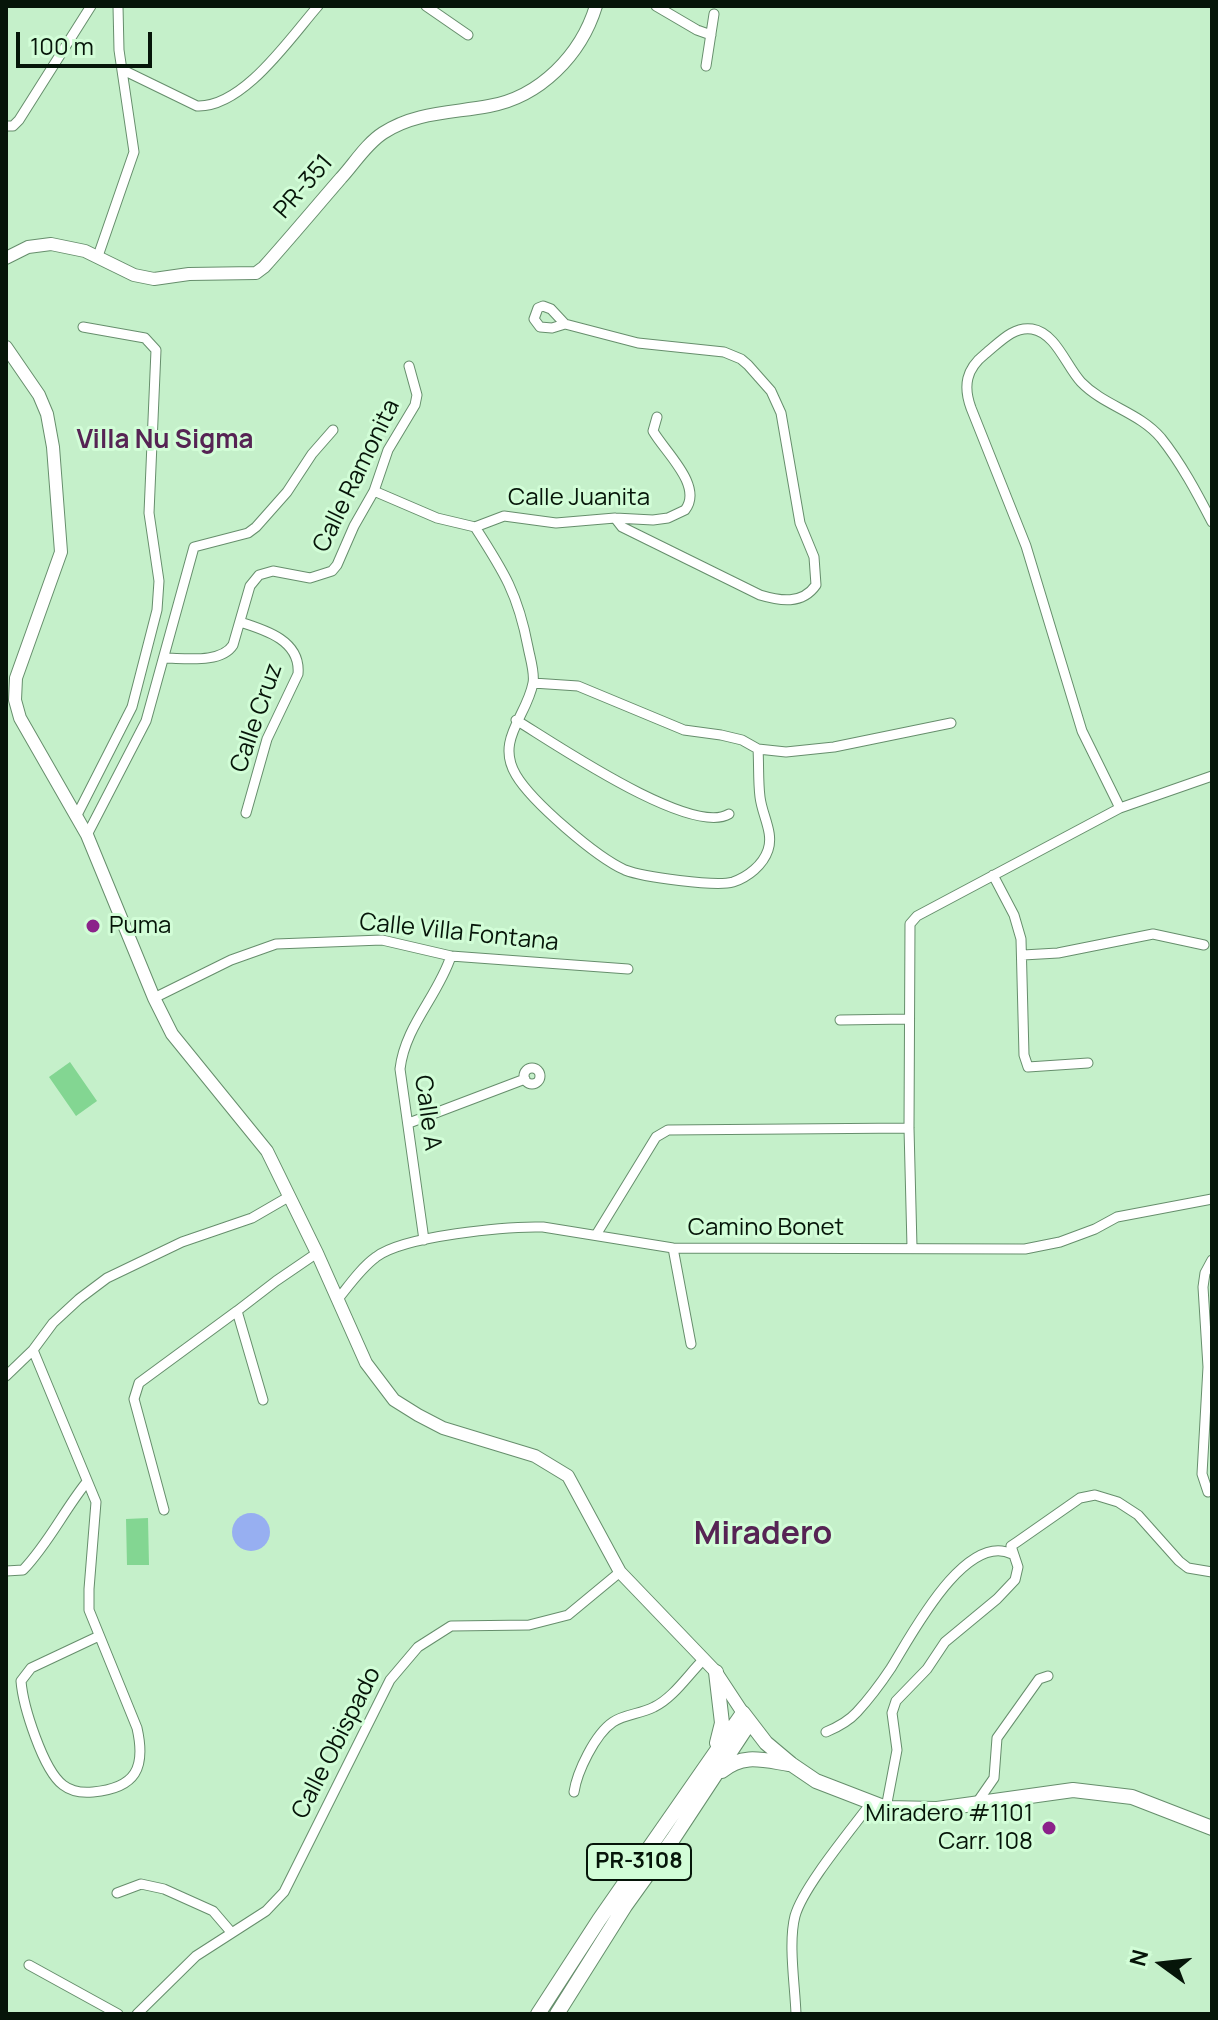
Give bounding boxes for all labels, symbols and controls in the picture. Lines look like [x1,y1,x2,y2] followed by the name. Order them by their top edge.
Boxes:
[20,16,156,66] scale bar
[30,29,94,62] text: 100 m
[268,149,340,225] street label: PR-351
[308,395,406,557] street label: Calle Ramonita
[76,425,254,457] district label: Villa Nu Sigma
[508,484,650,512] street label: Calle Juanita
[225,660,289,776] street label: Calle Cruz
[358,908,560,958] street label: Calle Villa Fontana
[109,912,171,940] place label: Puma
[84,917,102,935] marker: Puma
[407,1073,447,1153] street label: Calle A
[688,1214,844,1242] street label: Camino Bonet
[694,1516,832,1554] district label: Miradero
[286,1662,388,1824] street label: Calle Obispado
[865,1800,1033,1856] place label: Miradero #1101 Carr. 108
[1040,1819,1058,1837] marker: Miradero #1101 Carr. 108
[587,1844,691,1880] road number: PR-3108
[1122,1924,1202,2004] north arrow
[1122,1946,1155,1969] text: N

